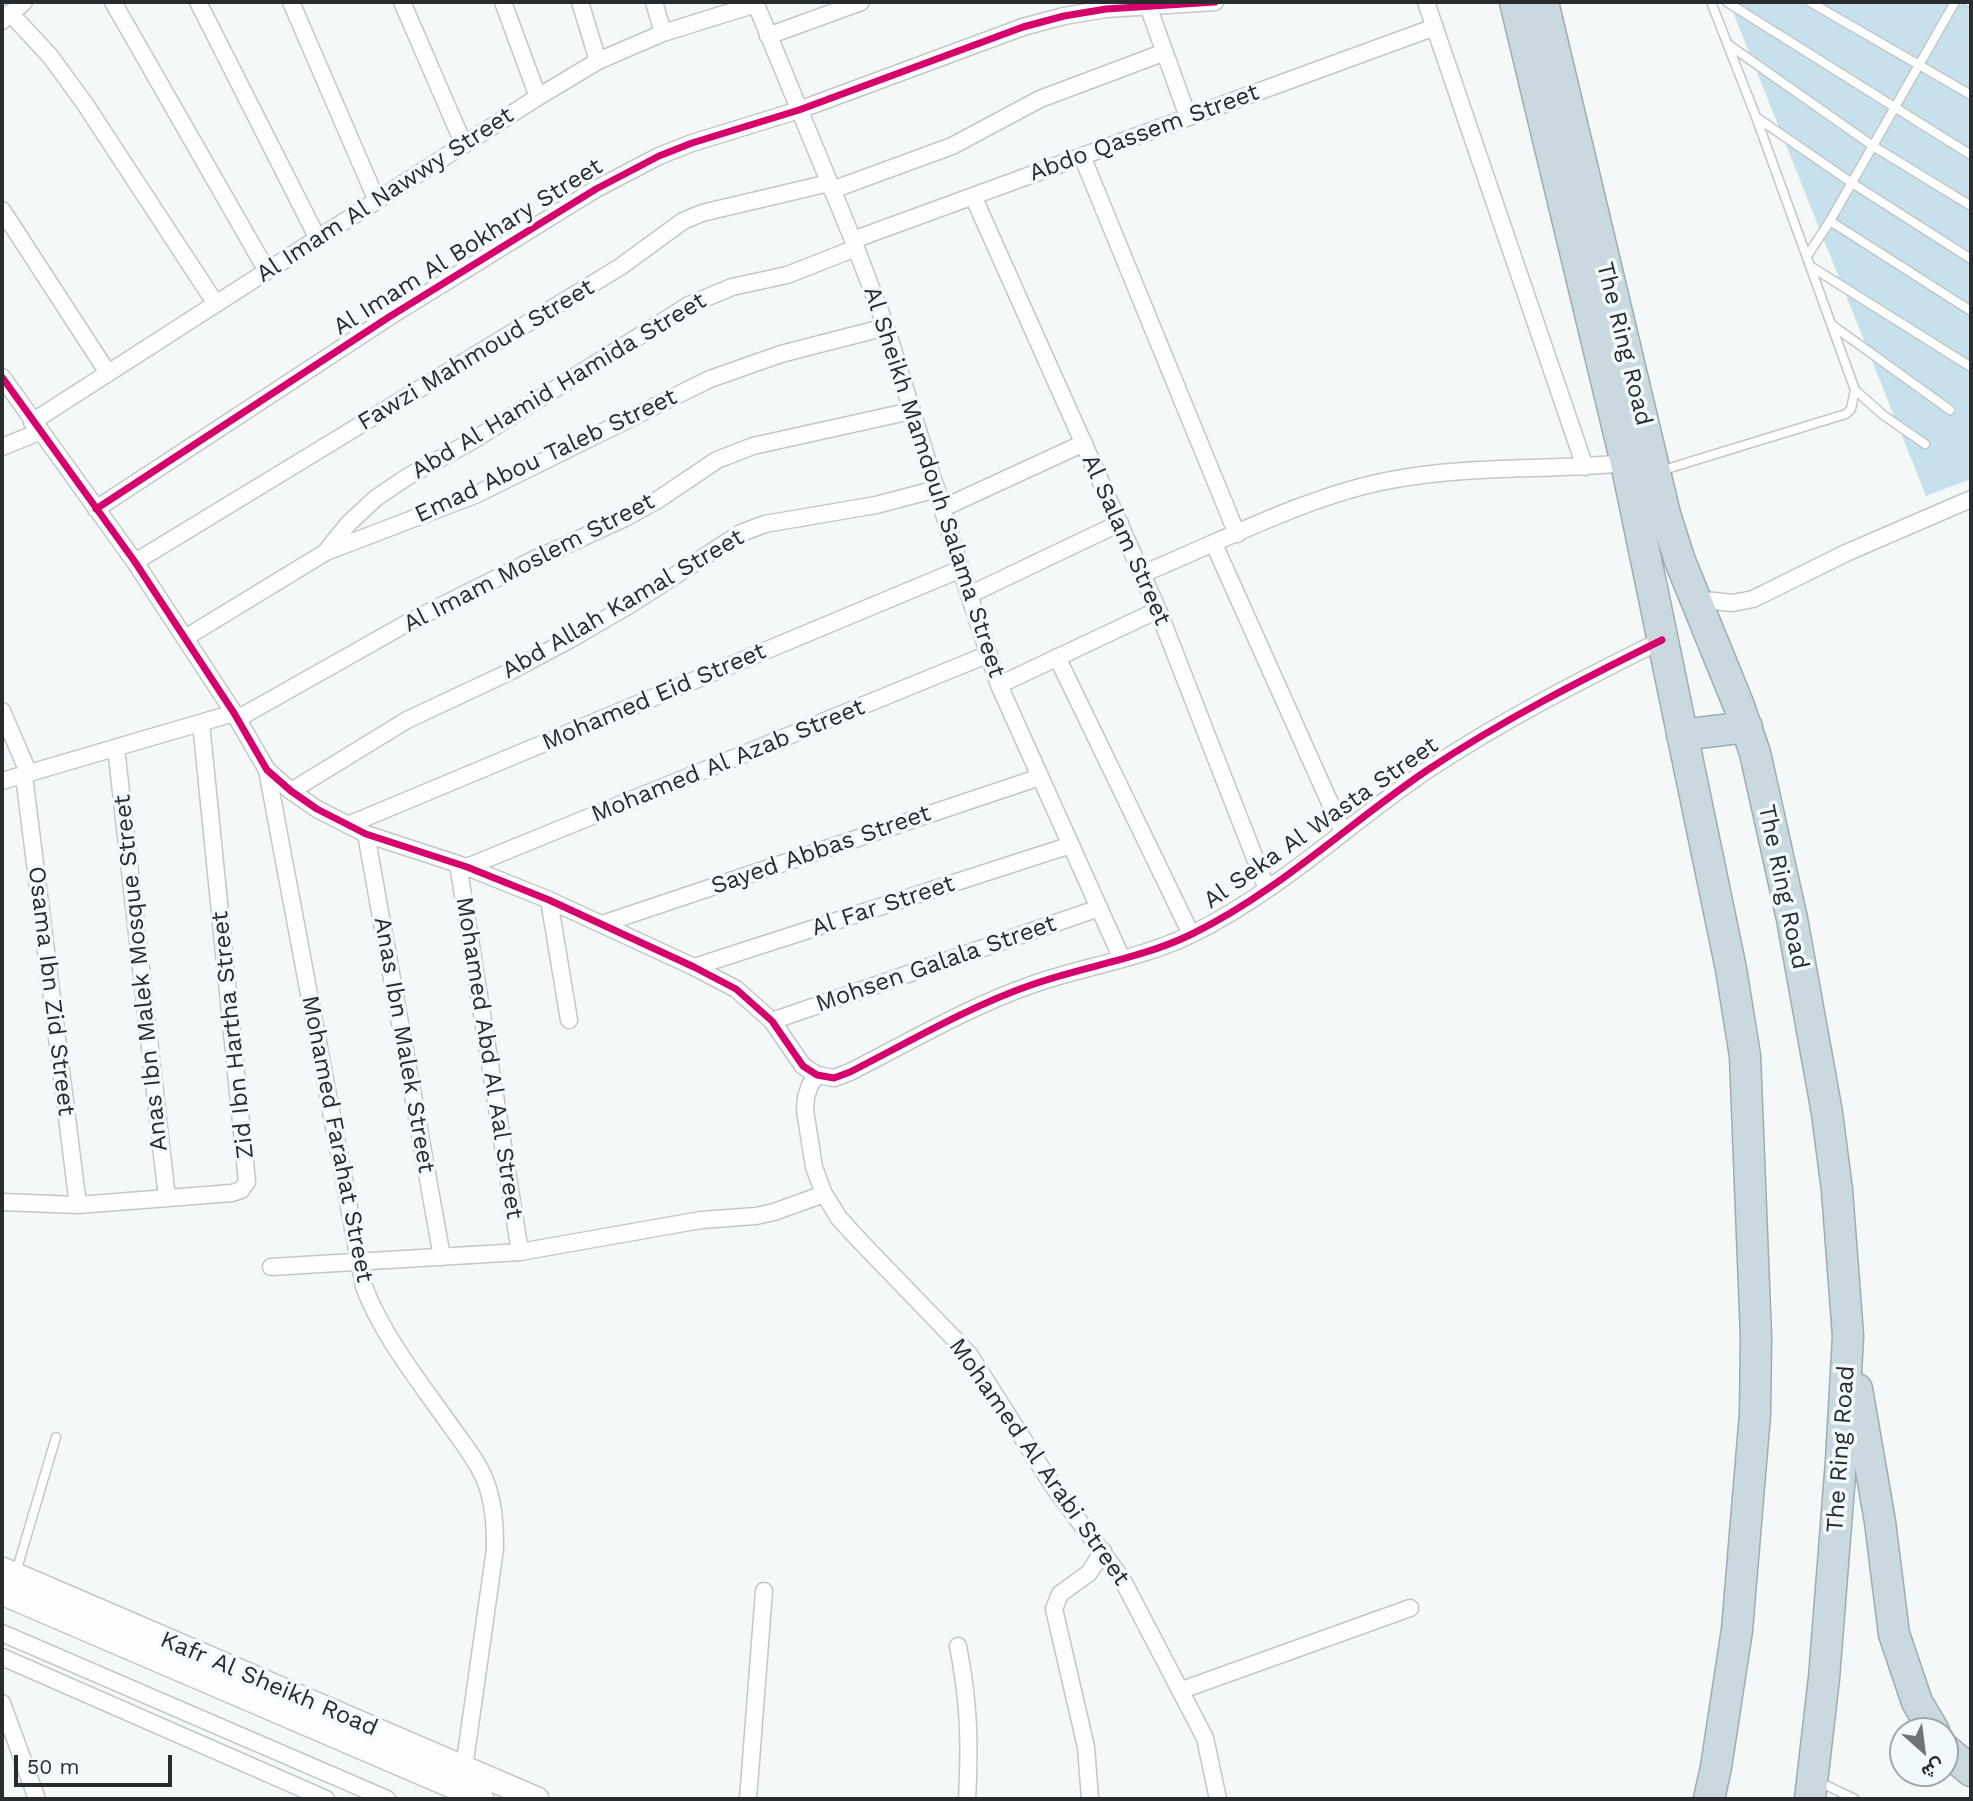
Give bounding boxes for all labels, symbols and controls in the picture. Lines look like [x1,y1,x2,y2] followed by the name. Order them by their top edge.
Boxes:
[1025,78,1263,188] street label: Abdo Qassem Street
[251,101,519,289] street label: Al Imam Al Nawwy Street
[328,152,608,342] street label: Al Imam Al Bokhary Street
[1590,259,1658,429] street label: The Ring Road
[353,273,599,437] street label: Fawzi Mahmoud Street
[857,283,1011,681] street label: Al Sheikh Mamdouh Salama Street
[407,287,711,485] street label: Abd Al Hamid Hamida Street
[410,383,682,529] street label: Emad Abou Taleb Street
[1075,450,1177,630] street label: Al Salam Street
[399,487,659,639] street label: Al Imam Moslem Street
[497,523,749,685] street label: Abd Allah Kamal Street
[538,637,770,757] street label: Mohamed Eid Street
[587,693,869,829] street label: Mohamed Al Azab Street
[1198,731,1444,915] street label: Al Seka Al Wasta Street
[108,793,174,1153] street label: Anas Ibn Malek Mosque Street
[708,799,934,901] street label: Sayed Abbas Street
[1752,802,1814,972] street label: The Ring Road
[21,865,81,1117] street label: Osama Ibn Zid Street
[808,869,958,943] street label: Al Far Street
[449,895,529,1221] street label: Mohamed Abd Al Aal Street
[812,909,1060,1019] street label: Mohsen Galala Street
[206,910,260,1160] street label: Zid Ibn Hartha Street
[367,915,441,1175] street label: Anas Ibn Malek Street
[295,993,379,1285] street label: Mohamed Farahat Street
[943,1333,1135,1591] street label: Mohamed Al Arabi Street
[1821,1364,1861,1534] street label: The Ring Road
[156,1625,382,1743] street label: Kafr Al Sheikh Road
[1889,1717,1959,1787] north arrow
[18,1742,175,1786] scale bar
[27,1754,79,1779] text: 50 m
[1918,1754,1949,1785] text: ش

